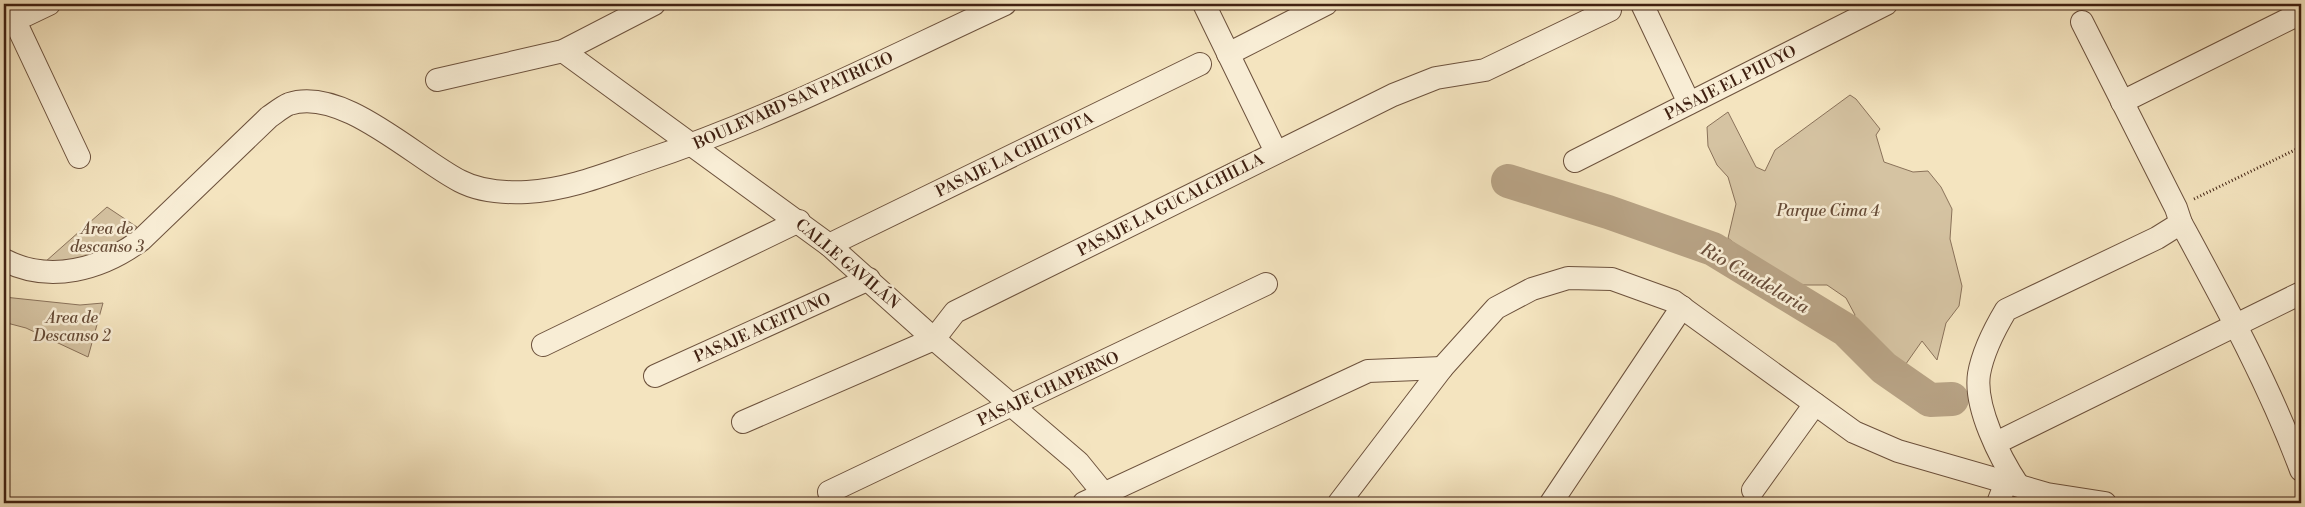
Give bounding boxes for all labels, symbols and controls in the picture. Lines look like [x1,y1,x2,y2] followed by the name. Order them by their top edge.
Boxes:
[1661,41,1800,125] street label: PASAJE EL PIJUYO
[689,48,896,155] street label: BOULEVARD SAN PATRICIO
[932,108,1097,202] street label: PASAJE LA CHILTOTA
[1074,149,1268,261] street label: PASAJE LA GUCALCHILLA
[1776,201,1881,221] park label: Parque Cima 4
[791,213,905,313] street label: CALLE GAVILÁN
[70,219,144,257] park label: Area de descanso 3
[1695,238,1814,319] water label: Rio Candelaria
[691,289,834,367] street label: PASAJE ACEITUNO
[32,308,111,346] park label: Area de Descanso 2
[974,347,1123,431] street label: PASAJE CHAPERNO

